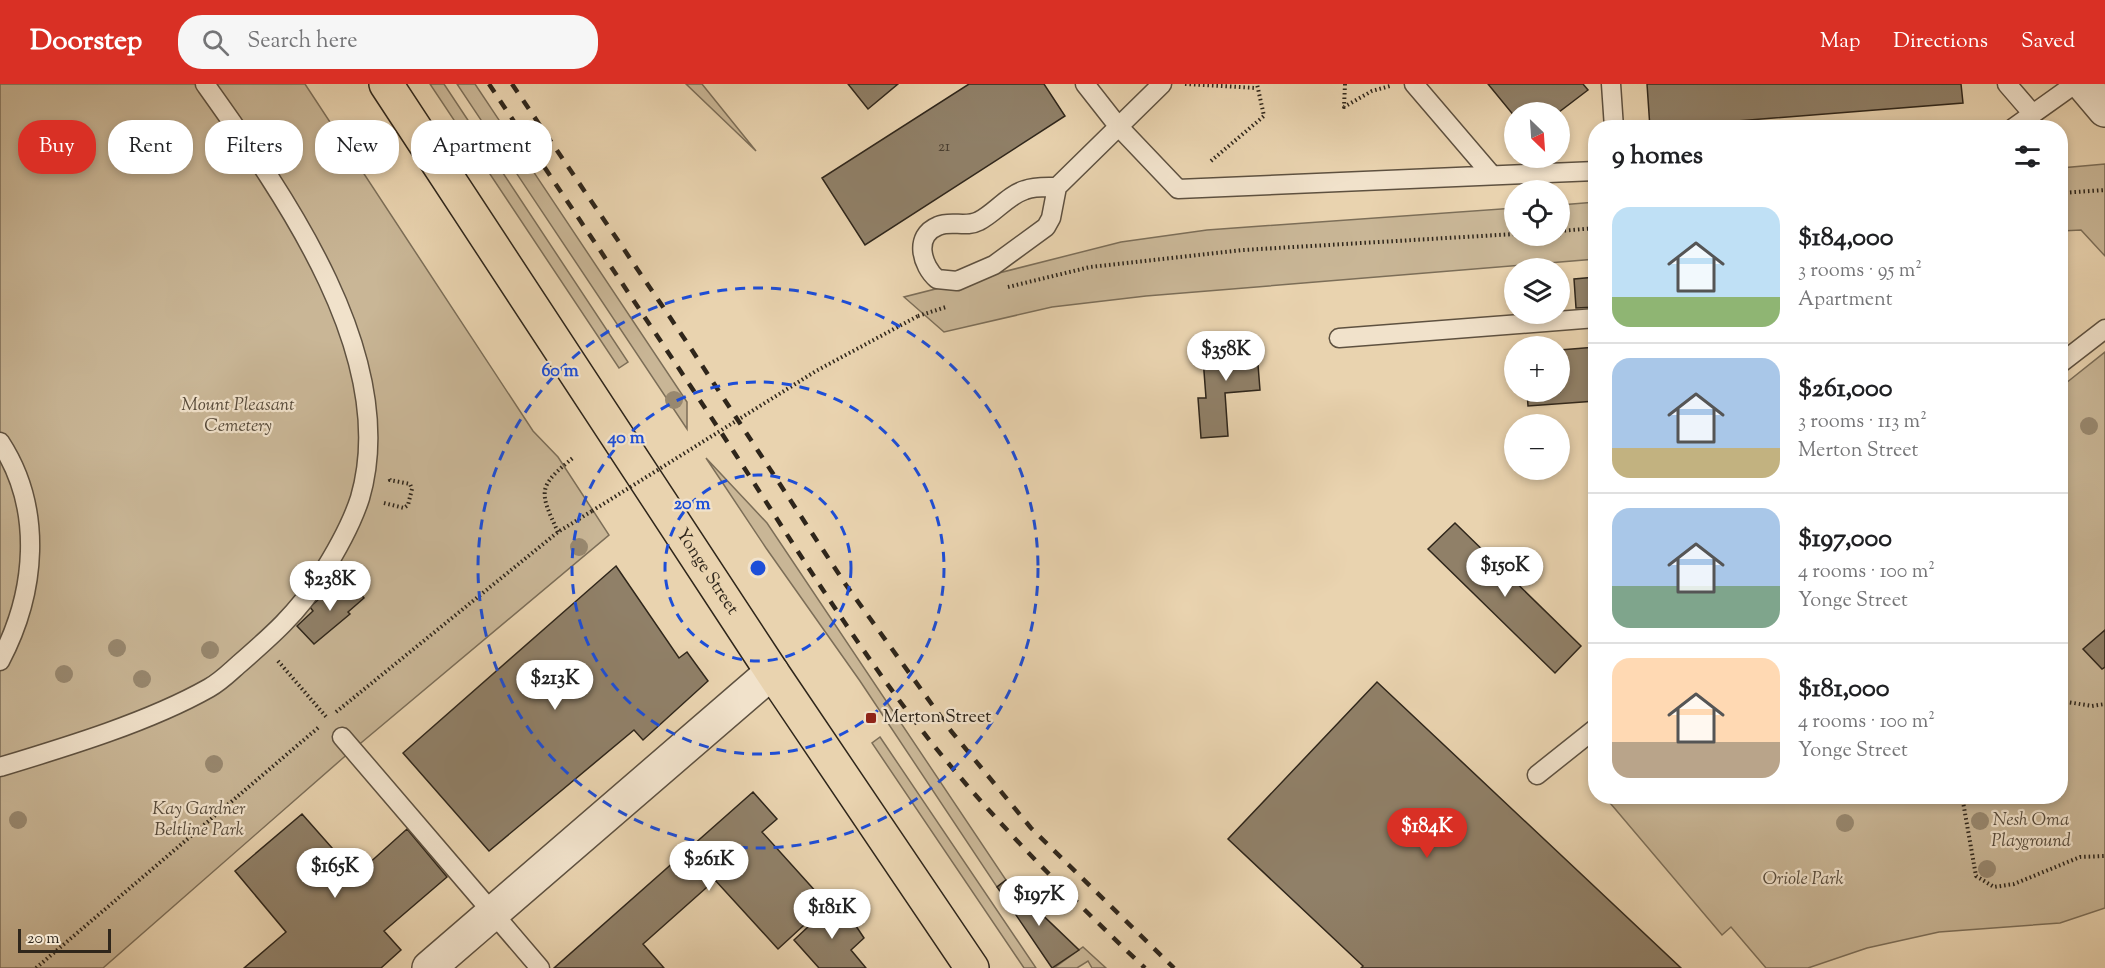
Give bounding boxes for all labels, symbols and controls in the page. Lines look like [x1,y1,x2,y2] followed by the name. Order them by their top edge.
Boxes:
[178,15,598,69] search box
[30,22,142,62] text: Doorstep
[199,26,232,59] icon: search
[247,26,358,58] text: Search here
[1820,27,1860,57] text: Map
[1893,27,1988,57] text: Directions
[2021,27,2075,57] text: Saved
[1504,102,1570,168] north arrow
[1504,102,1570,480] map controls
[18,120,96,174] chip: Buy
[108,120,193,174] chip: Rent
[205,120,303,174] chip: Filters
[315,120,399,174] chip: New
[411,120,552,174] chip: Apartment
[938,137,950,158] house number: 21
[1612,138,1703,175] text: 9 homes
[2011,140,2044,173] icon: filters
[1504,180,1570,246] button: locate
[1798,220,1894,257] text: $184,000
[1660,231,1732,303] icon: home
[1798,257,1922,286] text: 3 rooms · 95 m²
[1504,258,1570,324] button: layers
[1798,286,1893,315] text: Apartment
[1184,331,1268,382] pin: $358K
[1201,336,1251,365] text: $358K
[1504,336,1570,402] button: +
[541,359,579,385] text: 60 m
[1798,371,1893,408] text: $261,000
[1660,382,1732,454] icon: home
[181,393,295,440] park label: Mount Pleasant Cemetery
[1798,408,1927,437] text: 3 rooms · 113 m²
[1504,414,1570,480] button: −
[606,426,645,452] text: 40 m
[1798,437,1918,466] text: Merton Street
[674,492,710,518] text: 20 m
[1798,521,1892,558] text: $197,000
[669,524,744,621] street label: Yonge Street
[1660,532,1732,604] icon: home
[1463,547,1547,598] pin: $150K
[1480,552,1530,581] text: $150K
[748,558,768,578] centre of rings
[1798,558,1935,587] text: 4 rooms · 100 m²
[288,561,372,612] pin: $238K
[304,566,356,595] text: $238K
[1798,587,1908,616] text: Yonge Street
[513,660,597,711] pin: $213K
[530,665,580,694] text: $213K
[1798,671,1890,708] text: $181,000
[1660,682,1732,754] icon: home
[883,705,991,731] place label: Merton Street
[1798,708,1935,737] text: 4 rooms · 100 m²
[864,711,878,725] marker: Merton Street
[1798,737,1908,766] text: Yonge Street
[152,797,246,844] park label: Kay Gardner Beltline Park
[1385,808,1469,859] pin: $184K
[1991,808,2071,855] park label: Nesh Oma Playground
[1401,813,1453,842] text: $184K
[667,841,751,892] pin: $261K
[683,846,735,875] text: $261K
[293,848,377,899] pin: $165K
[311,853,359,882] text: $165K
[1762,867,1844,893] park label: Oriole Park
[997,876,1081,927] pin: $197K
[1013,881,1065,910] text: $197K
[790,889,874,940] pin: $181K
[808,894,856,923] text: $181K
[18,926,111,954] scale bar
[27,928,60,951] text: 20 m

